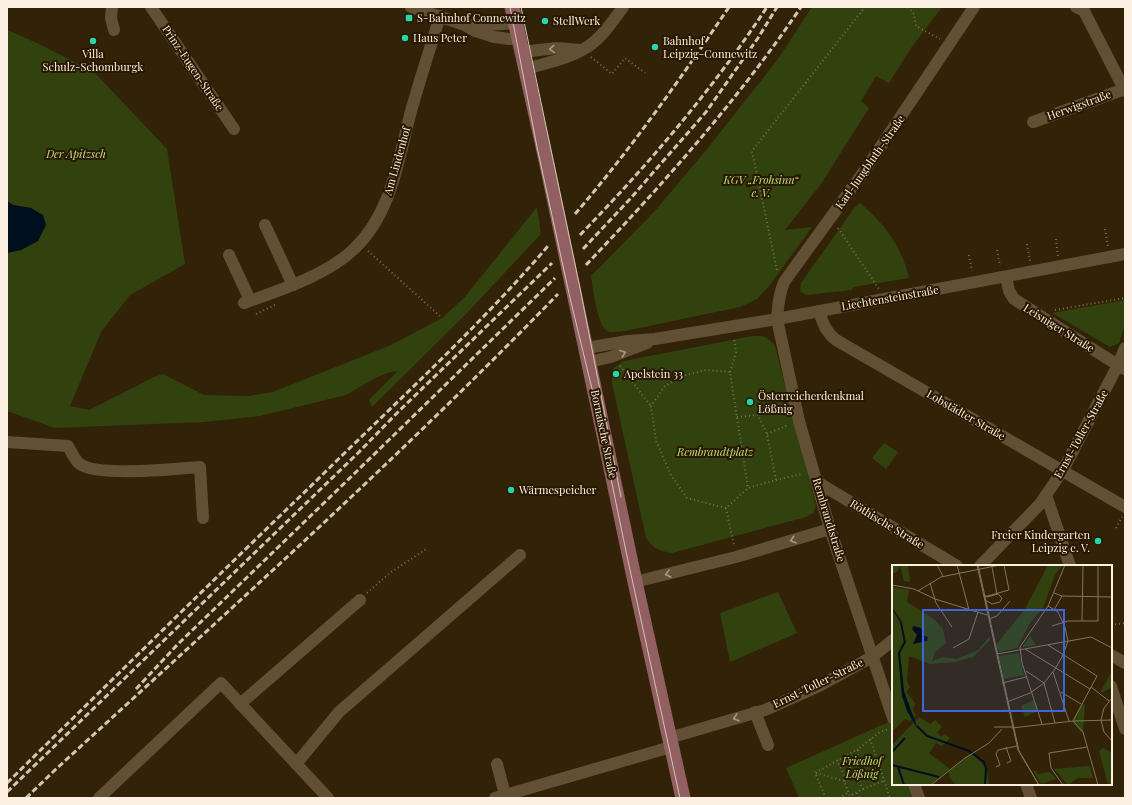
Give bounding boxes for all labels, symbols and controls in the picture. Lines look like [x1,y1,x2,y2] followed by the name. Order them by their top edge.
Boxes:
[417,10,526,25] place label: S-Bahnhof Connewitz
[404,13,414,23] marker: S-Bahnhof Connewitz
[553,13,600,28] place label: StellWerk
[540,16,550,26] marker: StellWerk
[159,22,228,114] street label: Prinz-Eugen-Straße
[413,30,467,45] place label: Haus Peter
[400,33,410,43] marker: Haus Peter
[663,33,757,61] place label: Bahnhof Leipzig-Connewitz
[88,36,98,46] marker: Villa Schulz-Schomburgk
[650,42,660,52] marker: Bahnhof Leipzig-Connewitz
[549,44,555,53] one-way arrow
[43,46,143,74] place label: Villa Schulz-Schomburgk
[1045,86,1113,123] street label: Herwigstraße
[831,111,908,212] street label: Karl-Jungbluth-Straße
[379,124,414,198] street label: Am Lindenhof
[45,146,106,161] park label: Der Apitzsch
[723,172,799,200] park label: KGV „Frohsinn“ e. V.
[840,282,940,313] street label: Liechtensteinstraße
[1021,300,1098,356] street label: Leisniger Straße
[619,349,626,357] one-way arrow
[623,366,683,381] place label: Apelstein 33
[611,369,621,379] marker: Apelstein 33
[924,386,1009,443] street label: Lobstädter Straße
[1050,387,1111,481] street label: Ernst-Toller-Straße
[588,388,621,480] street label: Bornaische Straße
[758,388,864,416] place label: Österreicherdenkmal Lößnig
[745,397,755,407] marker: Österreicherdenkmal Lößnig
[676,444,754,459] park label: Rembrandtplatz
[810,476,850,564] street label: Rembrandtstraße
[518,482,597,497] place label: Wärmespeicher
[506,485,516,495] marker: Wärmespeicher
[847,496,927,552] street label: Röthische Straße
[991,527,1090,555] place label: Freier Kindergarten Leipzig e. V.
[790,535,797,544] one-way arrow
[1093,536,1103,546] marker: Freier Kindergarten Leipzig e. V.
[892,565,1112,785] inset map
[664,570,671,578] one-way arrow
[770,654,866,711] street label: Ernst-Toller-Straße
[733,713,740,722] one-way arrow
[841,753,884,781] park label: Friedhof Lößnig

